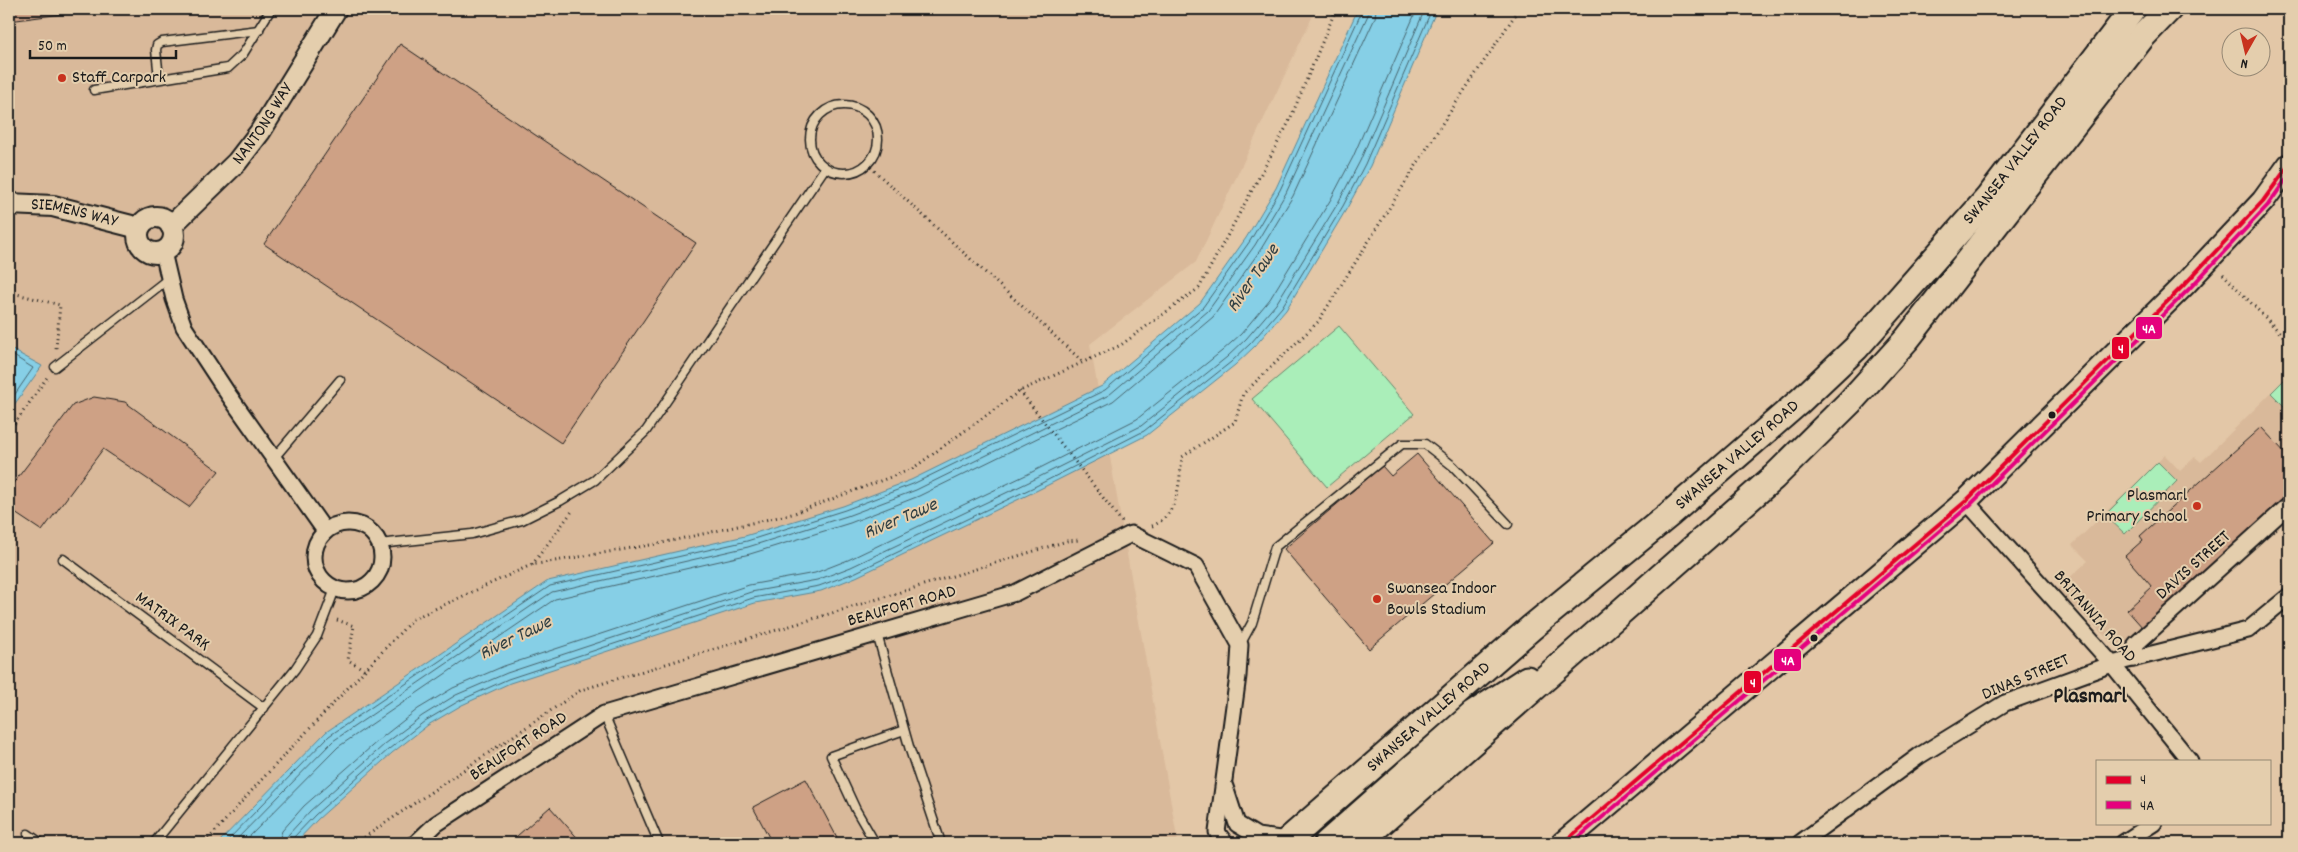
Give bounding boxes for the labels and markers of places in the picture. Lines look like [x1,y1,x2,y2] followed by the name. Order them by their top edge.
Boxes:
[72,66,166,91] place label: Staff Carpark
[56,72,68,84] marker: Staff Carpark
[2047,410,2057,420] unlabelled marker
[2086,484,2188,530] place label: Plasmarl Primary School
[2191,500,2203,512] marker: Plasmarl Primary School
[1387,577,1497,623] place label: Swansea Indoor Bowls Stadium
[1371,593,1383,605] marker: Swansea Indoor Bowls Stadium
[1809,633,1819,643] unlabelled marker

